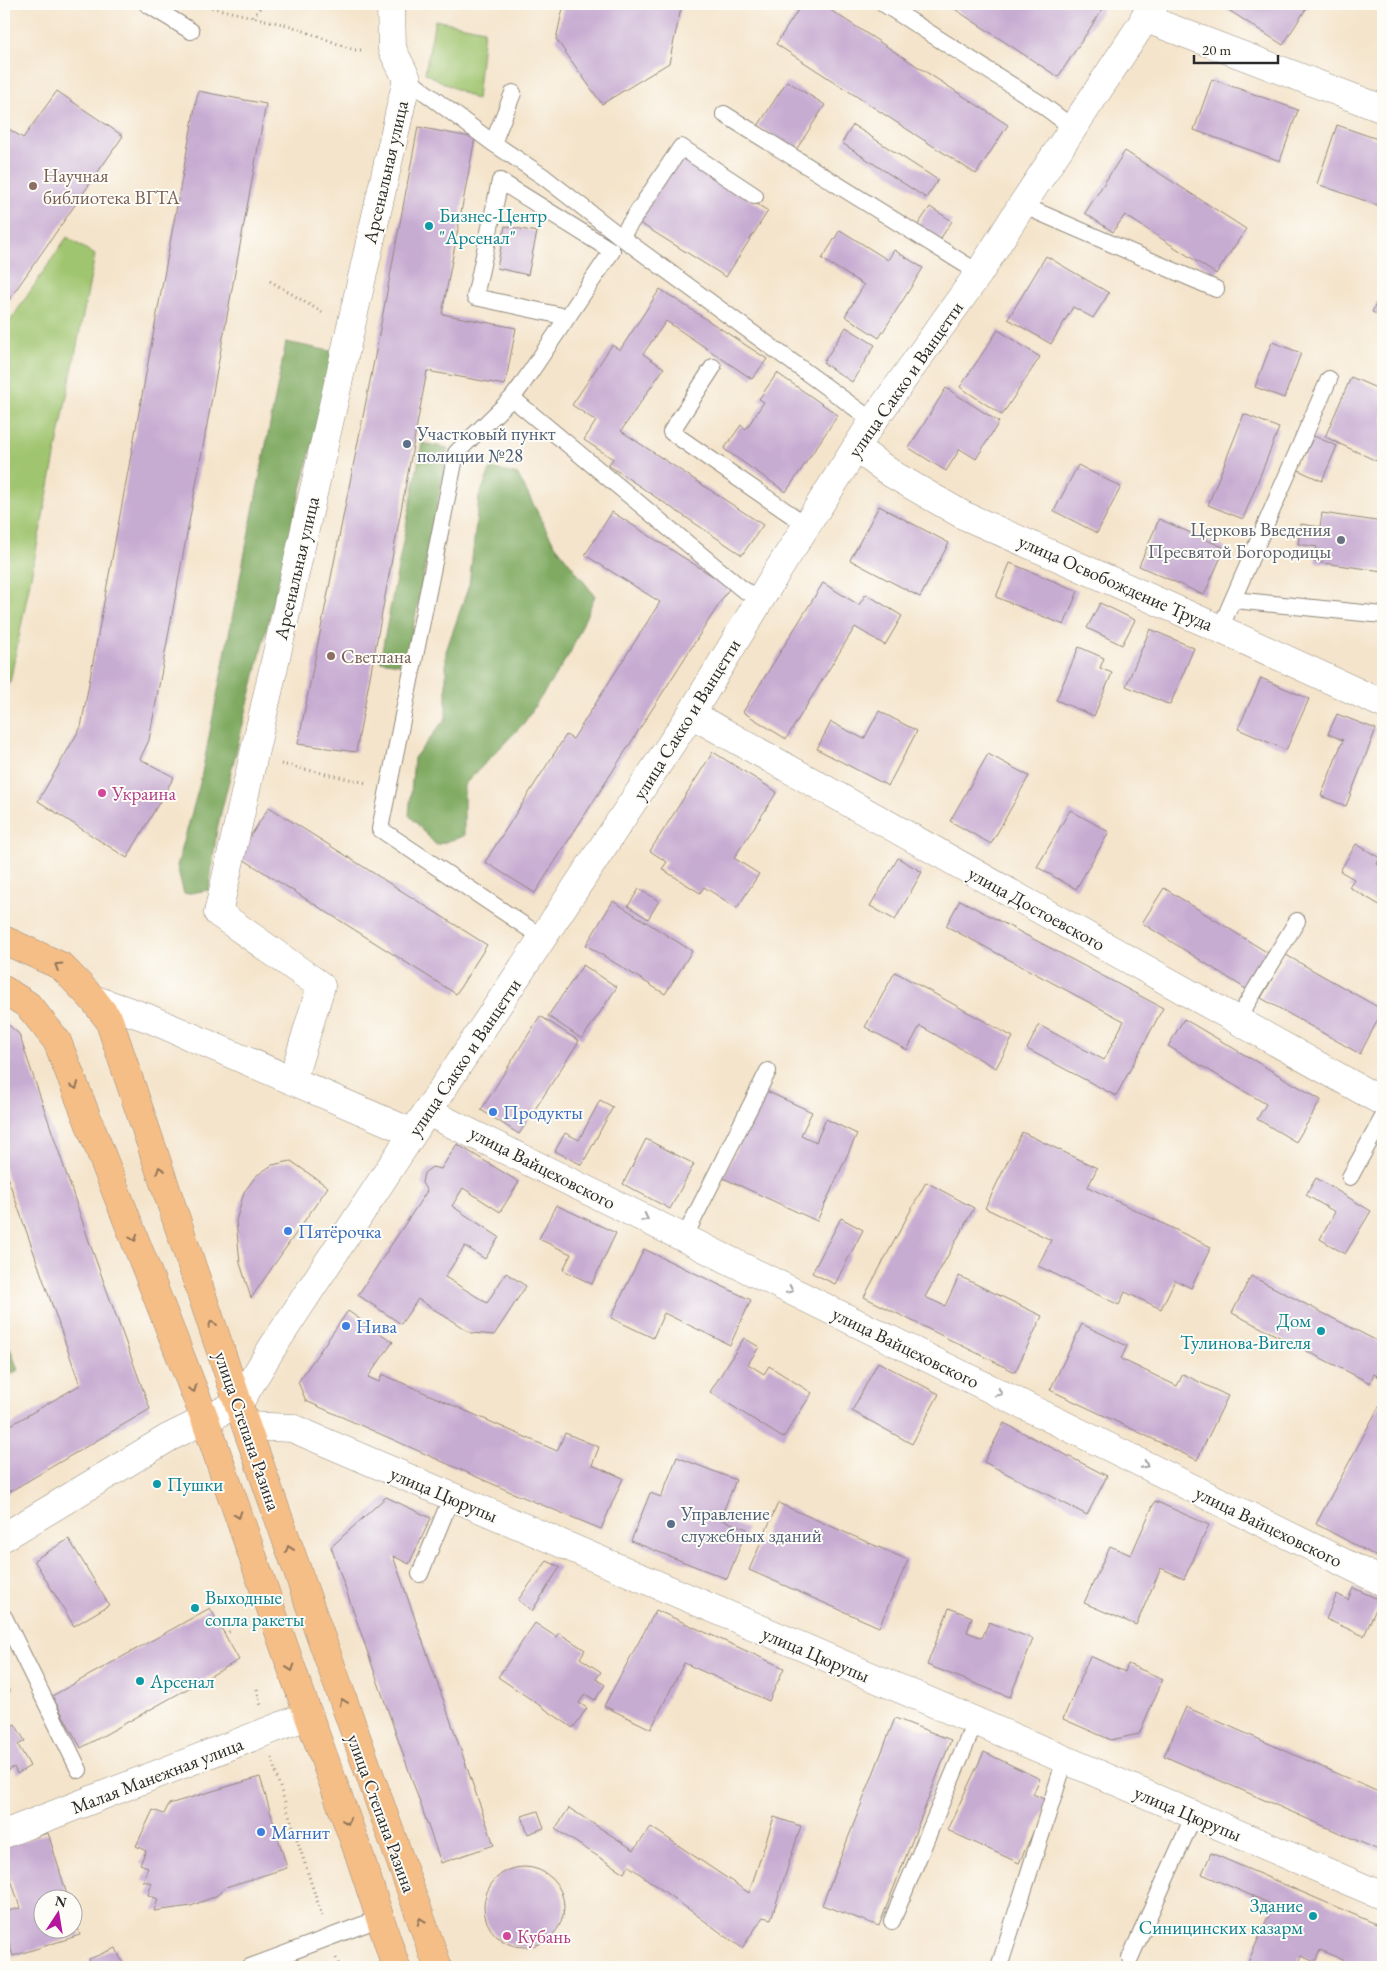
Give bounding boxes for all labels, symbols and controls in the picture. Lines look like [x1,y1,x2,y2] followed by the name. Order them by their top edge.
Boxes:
[1194,32,1278,64] scale bar
[1202,40,1231,59] text: 20 m
[357,98,414,247] street label: Арсенальная улица
[43,163,181,210] place label: Научная библиотека ВГТА
[27,180,39,192] marker: Научная библиотека ВГТА
[439,203,547,250] place label: Бизнес-Центр "Арсенал"
[423,220,435,232] marker: Бизнес-Центр "Арсенал"
[842,296,969,462] street label: улица Сакко и Ванцетти
[416,421,556,468] place label: Участковый пункт полиции №28
[401,438,413,450] marker: Участковый пункт полиции №28
[268,494,325,643] street label: Арсенальная улица
[1148,517,1331,564] place label: Церковь Введения Пресвятой Богородицы
[1015,528,1217,637] street label: улица Освобождение Труда
[1335,534,1347,546] marker: Церковь Введения Пресвятой Богородицы
[627,634,746,805] street label: улица Сакко и Ванцетти
[341,644,412,669] place label: Светлана
[325,650,337,662] marker: Светлана
[111,781,176,806] place label: Украина
[96,787,108,799] marker: Украина
[964,860,1110,956] street label: улица Достоевского
[54,963,63,973] one-way arrow
[402,973,527,1141] street label: улица Сакко и Ванцетти
[69,1081,79,1090] one-way arrow
[503,1100,583,1125] place label: Продукты
[487,1106,499,1118] marker: Продукты
[466,1120,620,1215] street label: улица Вайцеховского
[156,1166,166,1175] one-way arrow
[640,1212,649,1222] one-way arrow
[298,1219,382,1244] place label: Пятёрочка
[282,1225,294,1237] marker: Пятёрочка
[128,1233,138,1242] one-way arrow
[785,1284,794,1294] one-way arrow
[828,1301,983,1394] street label: улица Вайцеховского
[1180,1308,1312,1355] place label: Дом Тулинова-Вигеля
[356,1314,397,1339] place label: Нива
[207,1320,217,1329] one-way arrow
[340,1320,352,1332] marker: Нива
[1315,1325,1327,1337] marker: Дом Тулинова-Вигеля
[209,1348,287,1515] street label: улица Степана Разина
[187,1384,197,1393] one-way arrow
[994,1387,1003,1397] one-way arrow
[1140,1459,1149,1469] one-way arrow
[386,1461,502,1528] street label: улица Цюрупы
[167,1472,223,1497] place label: Пушки
[151,1478,163,1490] marker: Пушки
[1191,1480,1346,1573] street label: улица Вайцеховского
[680,1501,822,1548] place label: Управление служебных зданий
[232,1510,242,1518] one-way arrow
[665,1518,677,1530] marker: Управление служебных зданий
[285,1545,295,1554] one-way arrow
[205,1585,305,1632] place label: Выходные сопла ракеты
[189,1602,201,1614] marker: Выходные сопла ракеты
[758,1621,874,1688] street label: улица Цюрупы
[286,1663,296,1672] one-way arrow
[149,1669,214,1694] place label: Арсенал
[134,1675,146,1687] marker: Арсенал
[339,1699,349,1707] one-way arrow
[341,1730,422,1896] street label: улица Степана Разина
[68,1731,247,1820] street label: Малая Манежная улица
[1130,1780,1246,1847] street label: улица Цюрупы
[341,1816,351,1824] one-way arrow
[271,1820,330,1845] place label: Магнит
[255,1826,267,1838] marker: Магнит
[32,1888,82,1938] north arrow
[53,1891,69,1911] text: N
[1139,1893,1303,1940] place label: Здание Синицинских казарм
[1307,1910,1319,1922] marker: Здание Синицинских казарм
[417,1918,427,1926] one-way arrow
[517,1924,571,1949] place label: Кубань
[501,1930,513,1942] marker: Кубань

